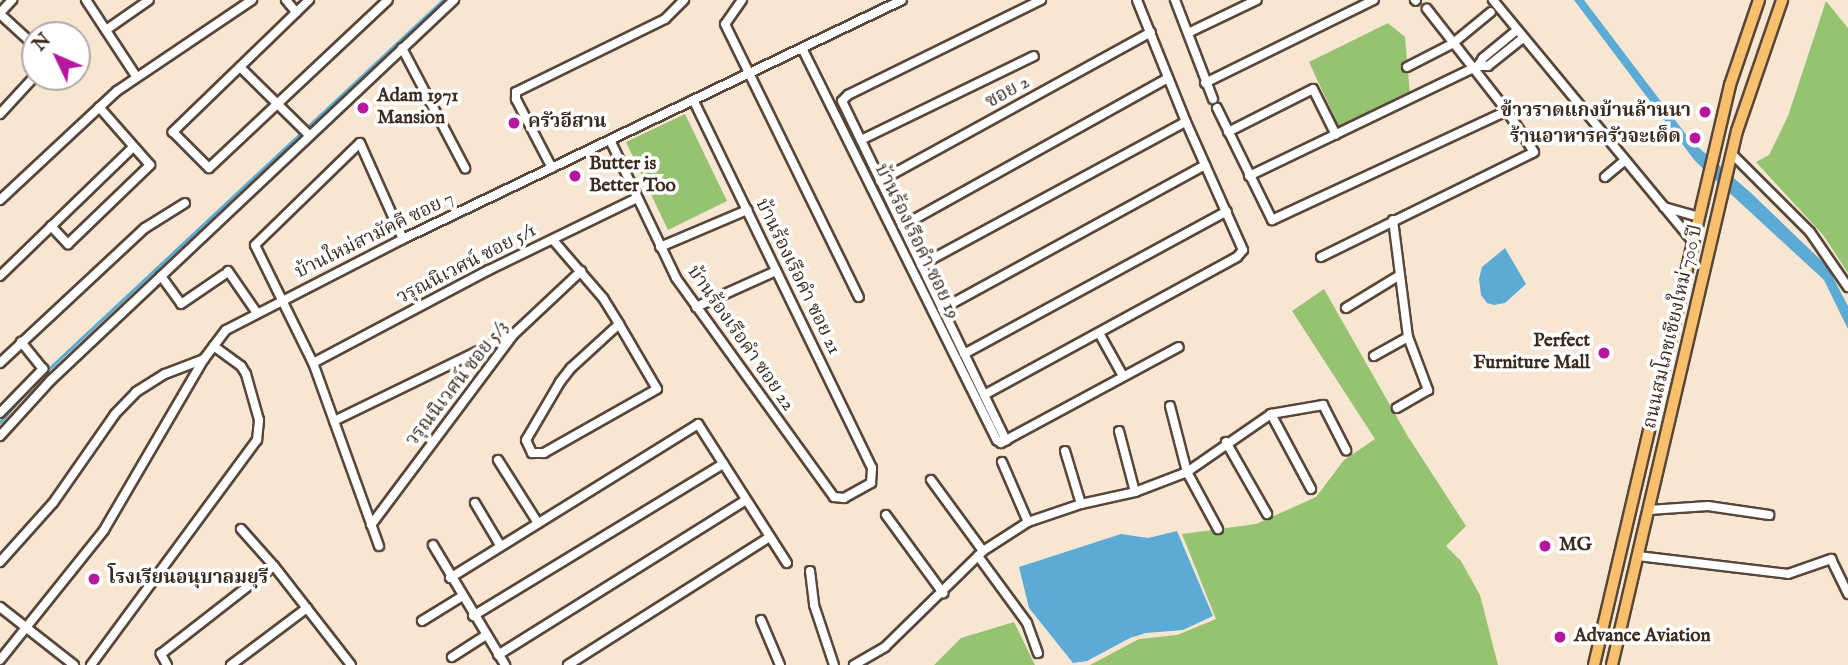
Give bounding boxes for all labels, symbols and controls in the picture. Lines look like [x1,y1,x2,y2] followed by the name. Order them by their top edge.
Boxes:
[21,21,91,91] north arrow
[28,29,57,57] text: N
[982,72,1034,114] street label: ซอย 2
[377,86,458,130] place label: Adam 1971 Mansion
[355,100,371,116] marker: Adam 1971 Mansion
[1501,101,1691,123] place label: ข้าวราดแกงบ้านล้านนา
[1697,104,1713,120] marker: ข้าวราดแกงบ้านล้านนา
[528,112,606,134] place label: ครัวอีสาน
[506,115,522,131] marker: ครัวอีสาน
[1510,127,1681,149] place label: ร้านอาหารครัวจะเด็ด
[1687,130,1703,146] marker: ร้านอาหารครัวจะเด็ด
[589,154,676,198] place label: Butter is Better Too
[869,161,963,323] street label: บ้านร้องเรือคำ ซอย 19
[567,168,583,184] marker: Butter is Better Too
[292,188,458,284] street label: บ้านใหม่สามัคคี ซอย 7
[749,195,845,359] street label: บ้านร้องเรือคำ ซอย 21
[394,220,540,310] street label: วรุณนิเวศน์ ซอย 5/1
[1639,223,1709,431] street label: ถนนสมโภชเชียงใหม่ 700 ปี
[681,262,799,416] street label: บ้านร้องเรือคำ ซอย 22
[402,317,514,451] street label: วรุณนิเวศน์ ซอย 5/3
[1473,331,1590,375] place label: Perfect Furniture Mall
[1596,345,1612,361] marker: Perfect Furniture Mall
[1559,535,1592,557] place label: MG
[1537,538,1553,554] marker: MG
[108,568,268,590] place label: โรงเรียนอนุบาลมยุรี
[86,571,102,587] marker: โรงเรียนอนุบาลมยุรี
[1574,626,1711,648] place label: Advance Aviation
[1552,629,1568,645] marker: Advance Aviation

